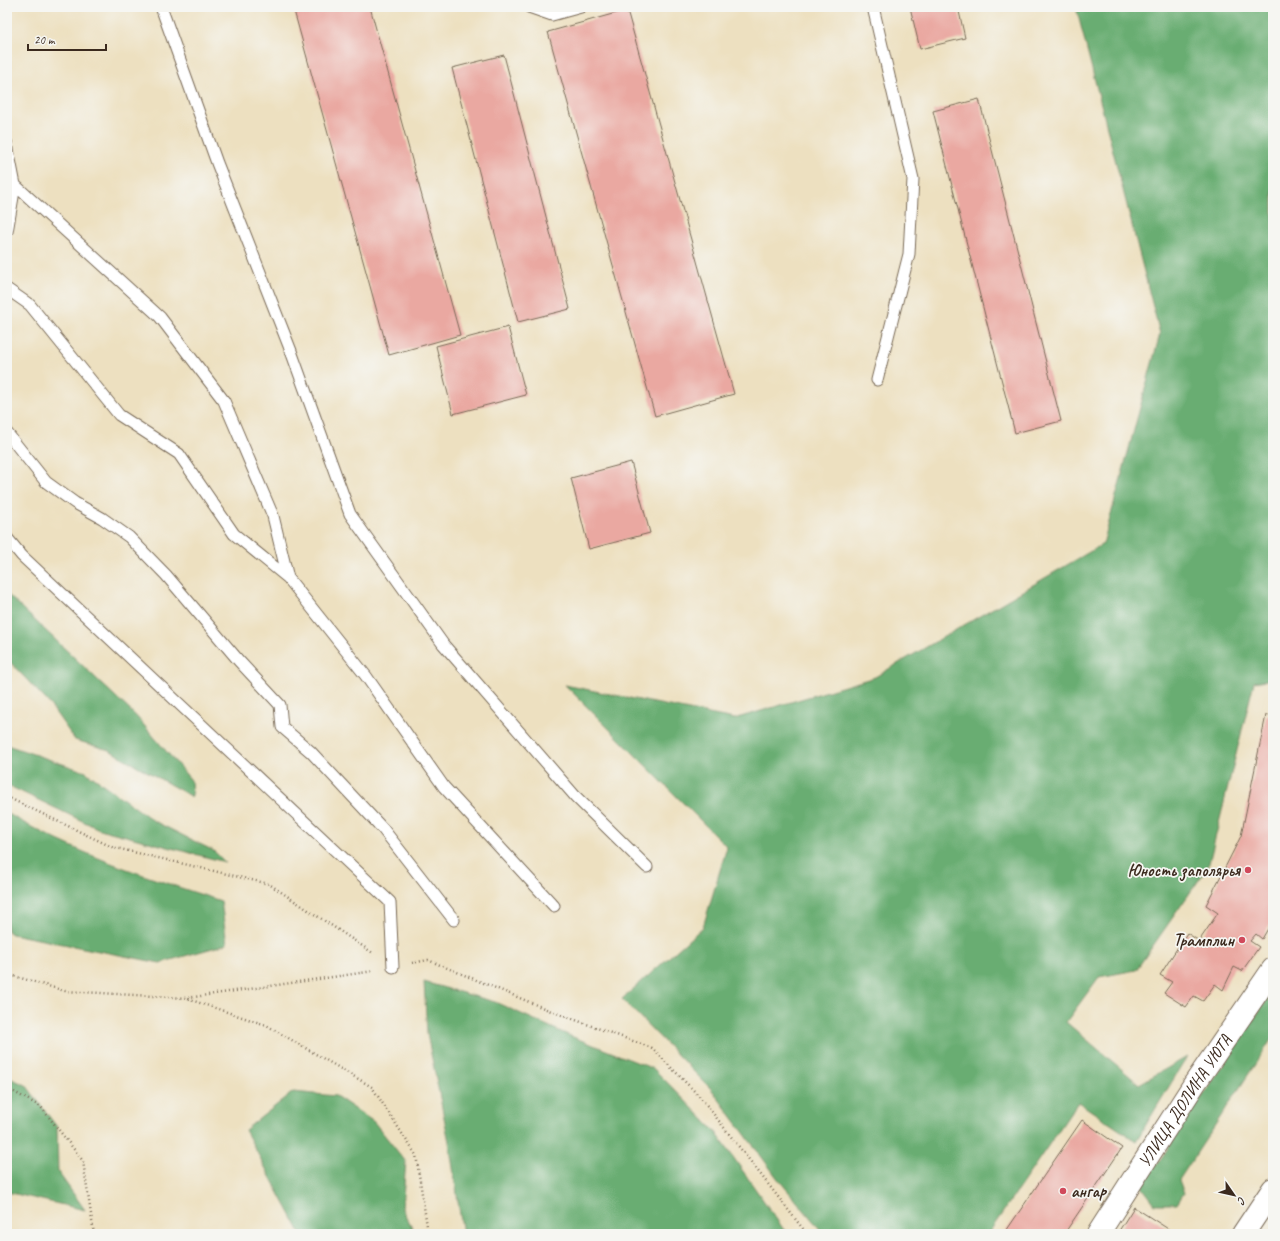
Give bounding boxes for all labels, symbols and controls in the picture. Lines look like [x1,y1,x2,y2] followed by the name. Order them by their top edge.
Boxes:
[28,26,106,52] scale bar
[34,32,56,48] text: 20 m
[1128,860,1241,882] place label: Юность заполярья
[1243,865,1253,875] marker: Юность заполярья
[1173,930,1235,951] place label: Трамплин
[1237,935,1247,945] marker: Трамплин
[1133,1030,1236,1171] street label: УЛИЦА ДОЛИНА УЮТА
[1214,1175,1254,1215] north arrow
[1071,1181,1108,1202] place label: ангар
[1058,1186,1068,1196] marker: ангар
[1234,1194,1250,1208] text: С

